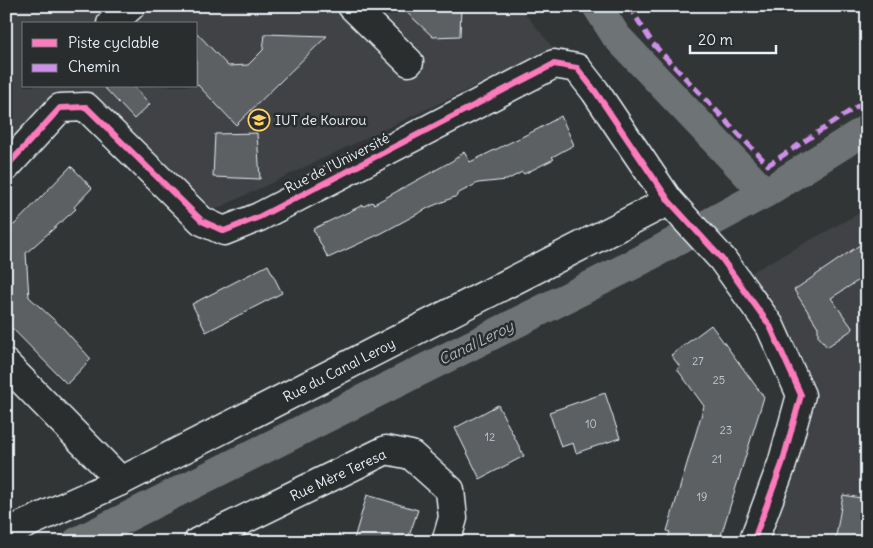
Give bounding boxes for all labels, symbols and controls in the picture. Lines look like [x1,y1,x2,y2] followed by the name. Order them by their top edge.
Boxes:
[22,22,198,88] legend
[690,22,777,54] scale bar
[698,30,733,49] text: 20 m
[68,33,159,52] text: Piste cyclable
[68,57,120,76] text: Chemin
[247,108,271,132] school or university icon: IUT de Kourou
[275,111,367,129] place label: IUT de Kourou
[282,129,392,197] street label: Rue de l'Université
[435,316,518,369] water label: Canal Leroy
[280,334,398,406] street label: Rue du Canal Leroy
[692,354,704,368] house number: 27
[713,373,725,387] house number: 25
[585,417,597,431] house number: 10
[720,423,732,437] house number: 23
[485,430,495,444] house number: 12
[287,445,389,505] street label: Rue Mère Teresa
[712,452,722,466] house number: 21
[697,490,707,504] house number: 19

